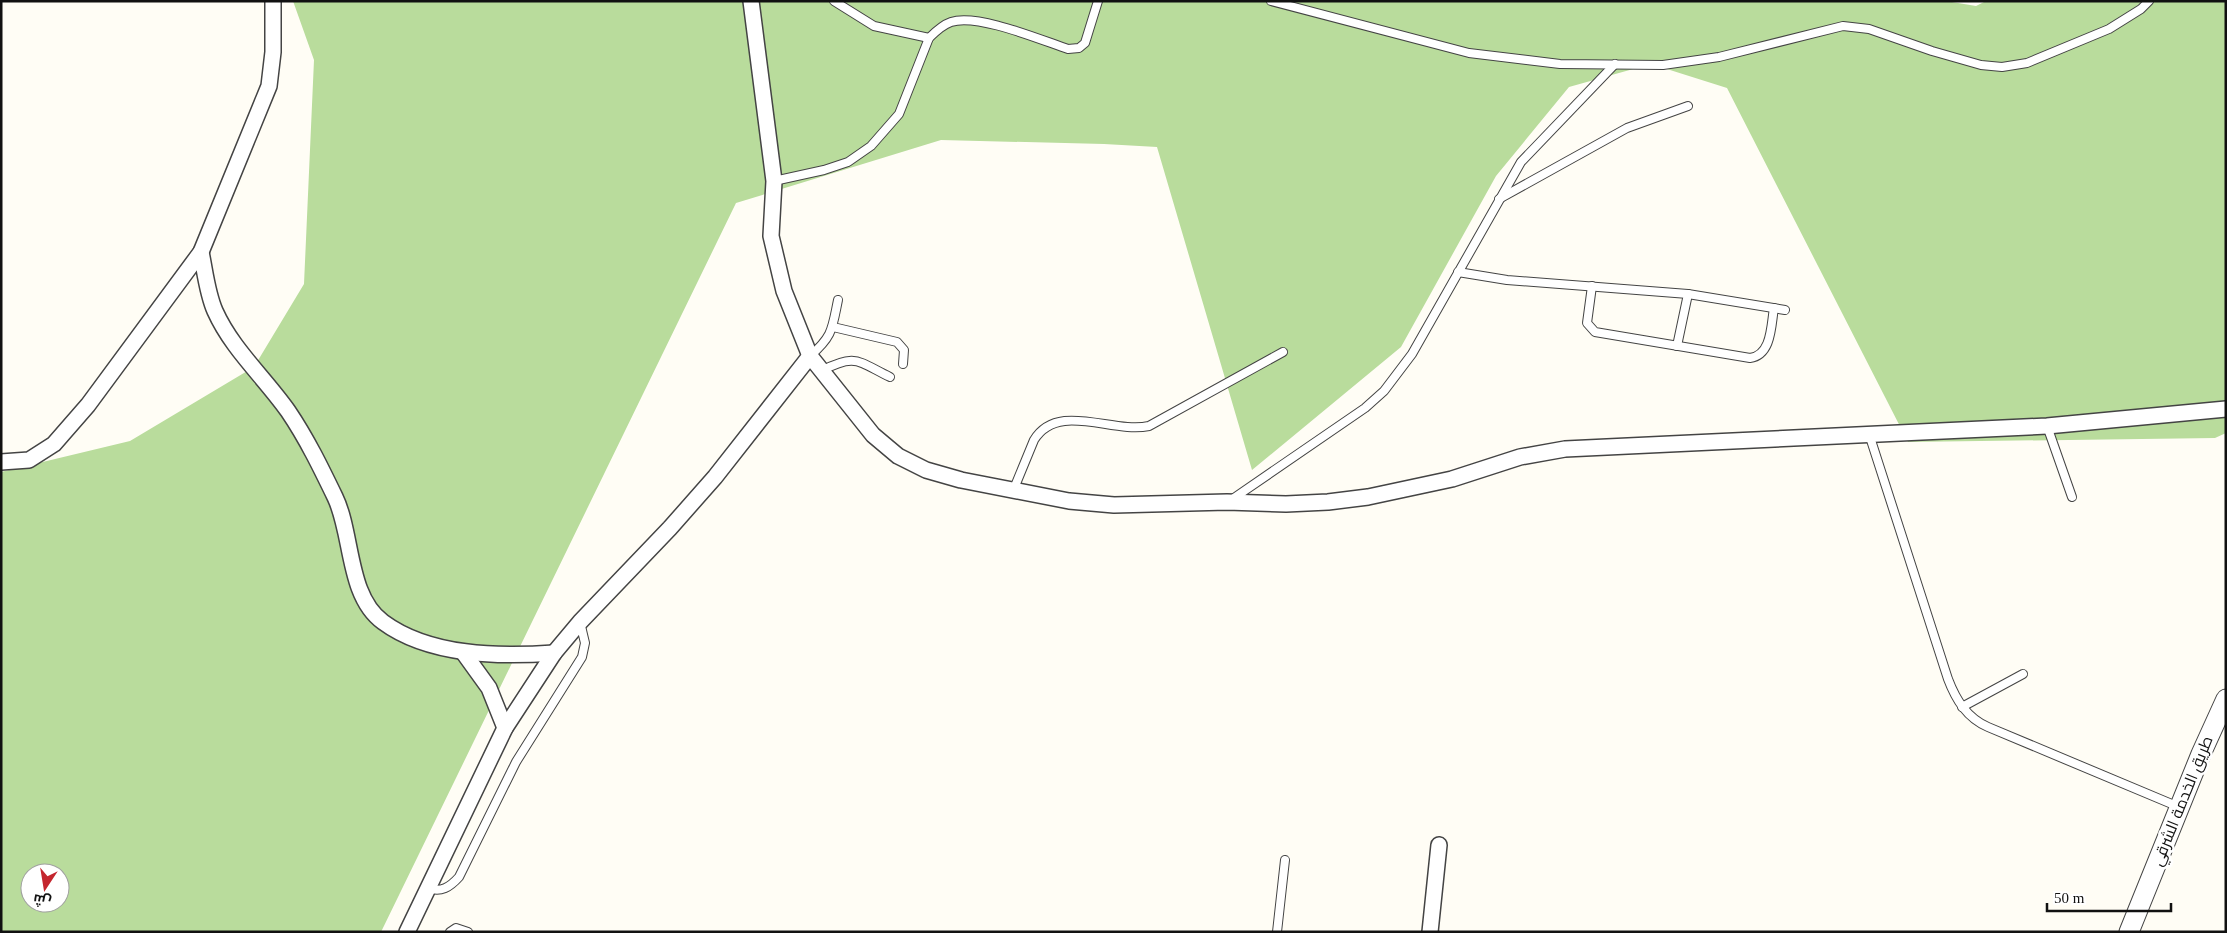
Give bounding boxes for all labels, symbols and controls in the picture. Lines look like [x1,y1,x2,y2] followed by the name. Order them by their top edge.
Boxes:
[2148,734,2220,870] street label: طريق الخدمة الشرقي
[20,863,70,913] north arrow
[2047,880,2171,912] scale bar
[32,890,53,910] text: ش
[2054,890,2085,906] text: 50 m

